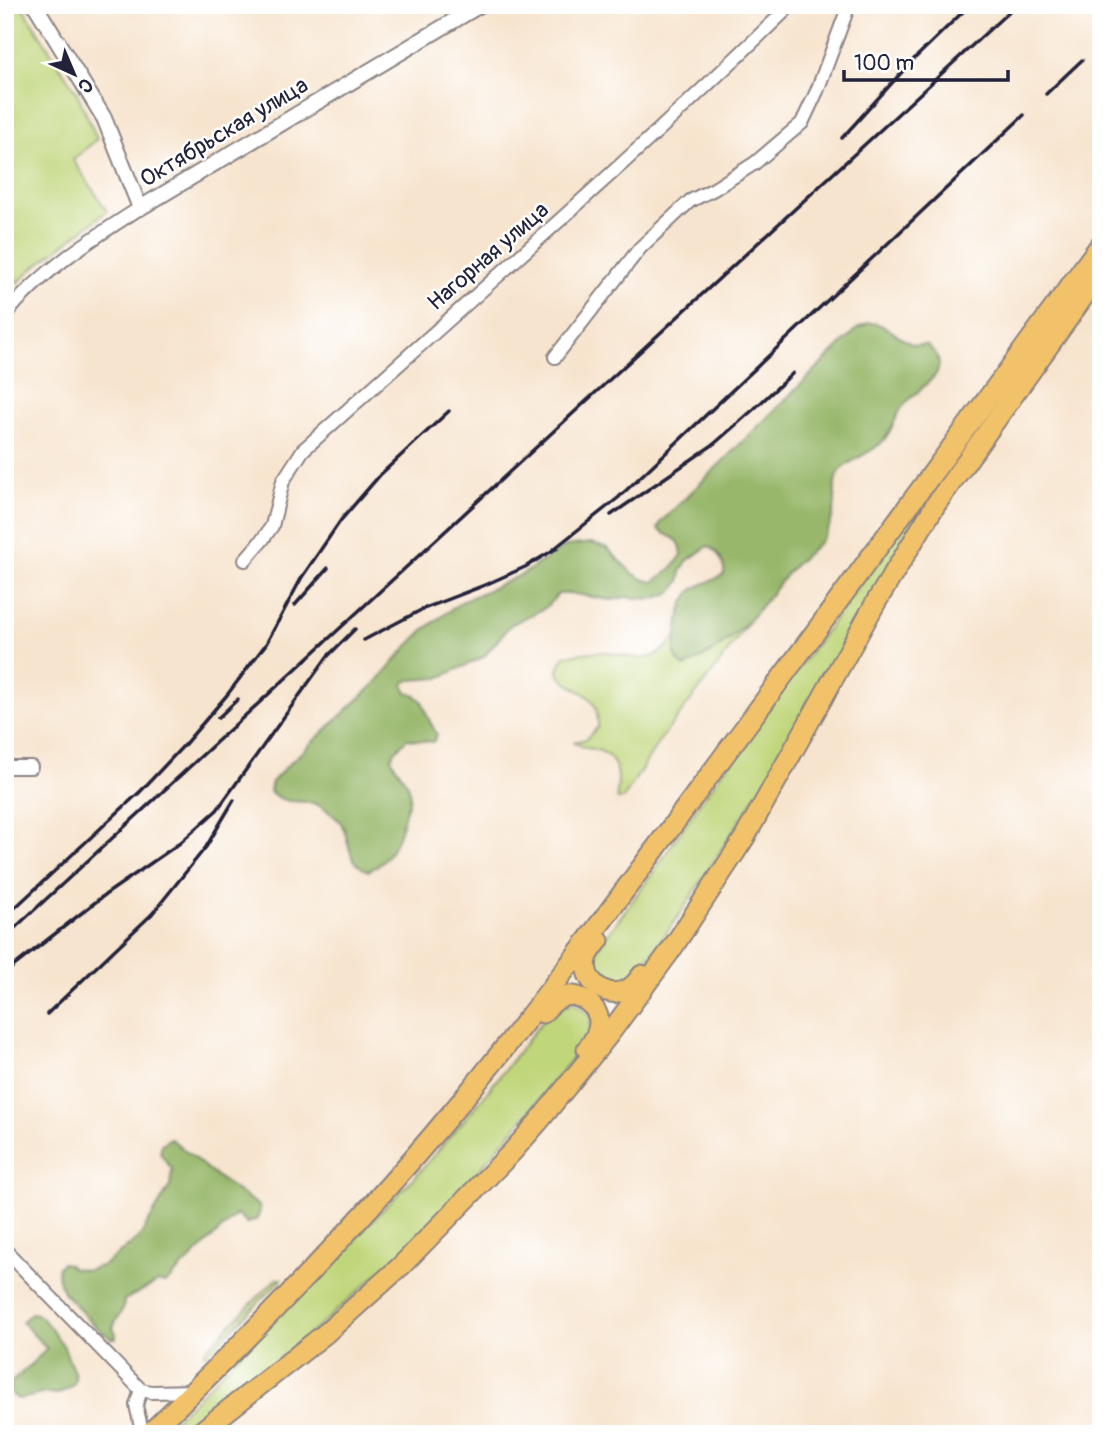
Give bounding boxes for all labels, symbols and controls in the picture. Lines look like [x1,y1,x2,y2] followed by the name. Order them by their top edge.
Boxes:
[38,38,108,108] north arrow
[844,38,1008,82] scale bar
[854,50,914,77] text: 100 m
[135,70,313,194] street label: Октябрьская улица
[72,73,98,98] text: С
[421,195,555,317] street label: Нагорная улица

